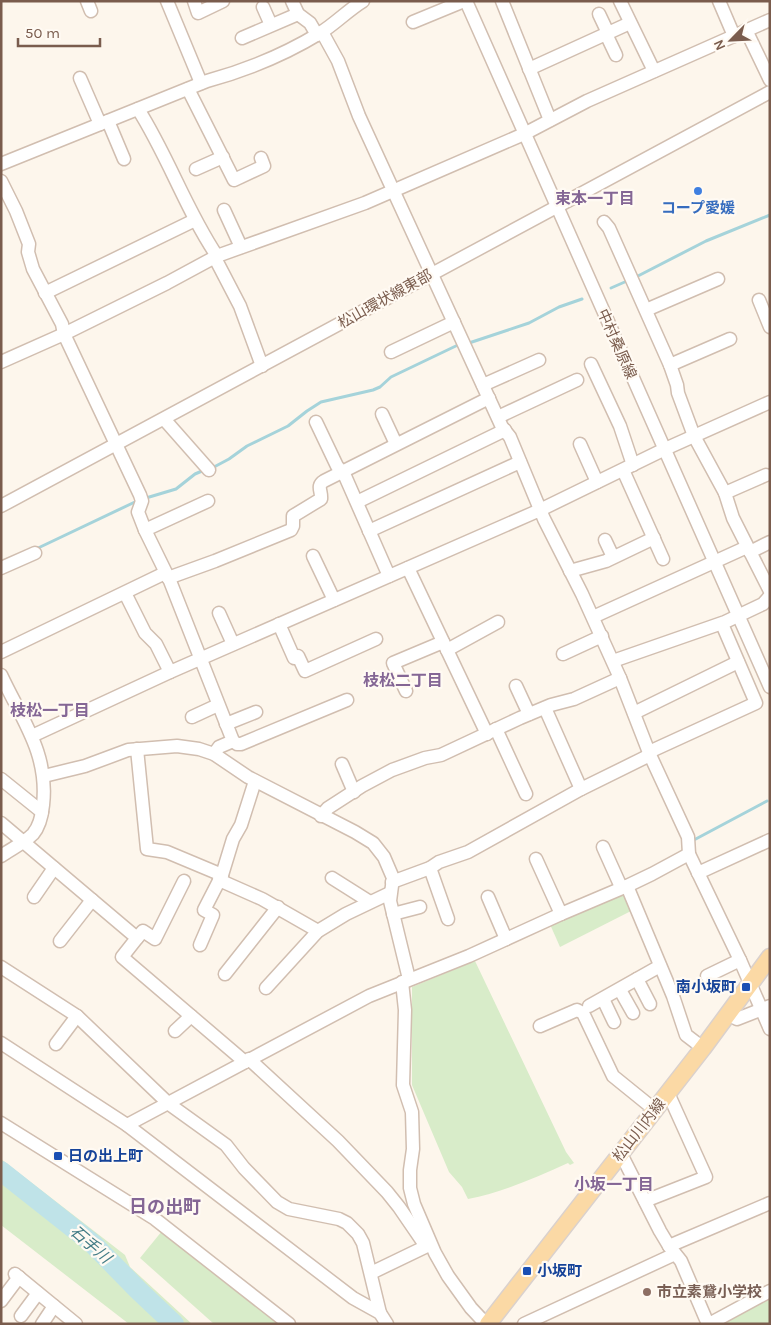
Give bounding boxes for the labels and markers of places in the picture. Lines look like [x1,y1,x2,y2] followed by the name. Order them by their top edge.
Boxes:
[692,185,704,197] marker: コープ愛媛
[661,199,735,217] place label: コープ愛媛
[676,978,736,996] place label: 南小坂町
[740,981,752,993] marker: 南小坂町
[68,1147,143,1165] place label: 日の出上町
[52,1150,64,1162] marker: 日の出上町
[537,1262,582,1280] place label: 小坂町
[521,1265,533,1277] marker: 小坂町
[657,1283,762,1301] place label: 市立素鵞小学校
[641,1286,653,1298] marker: 市立素鵞小学校

